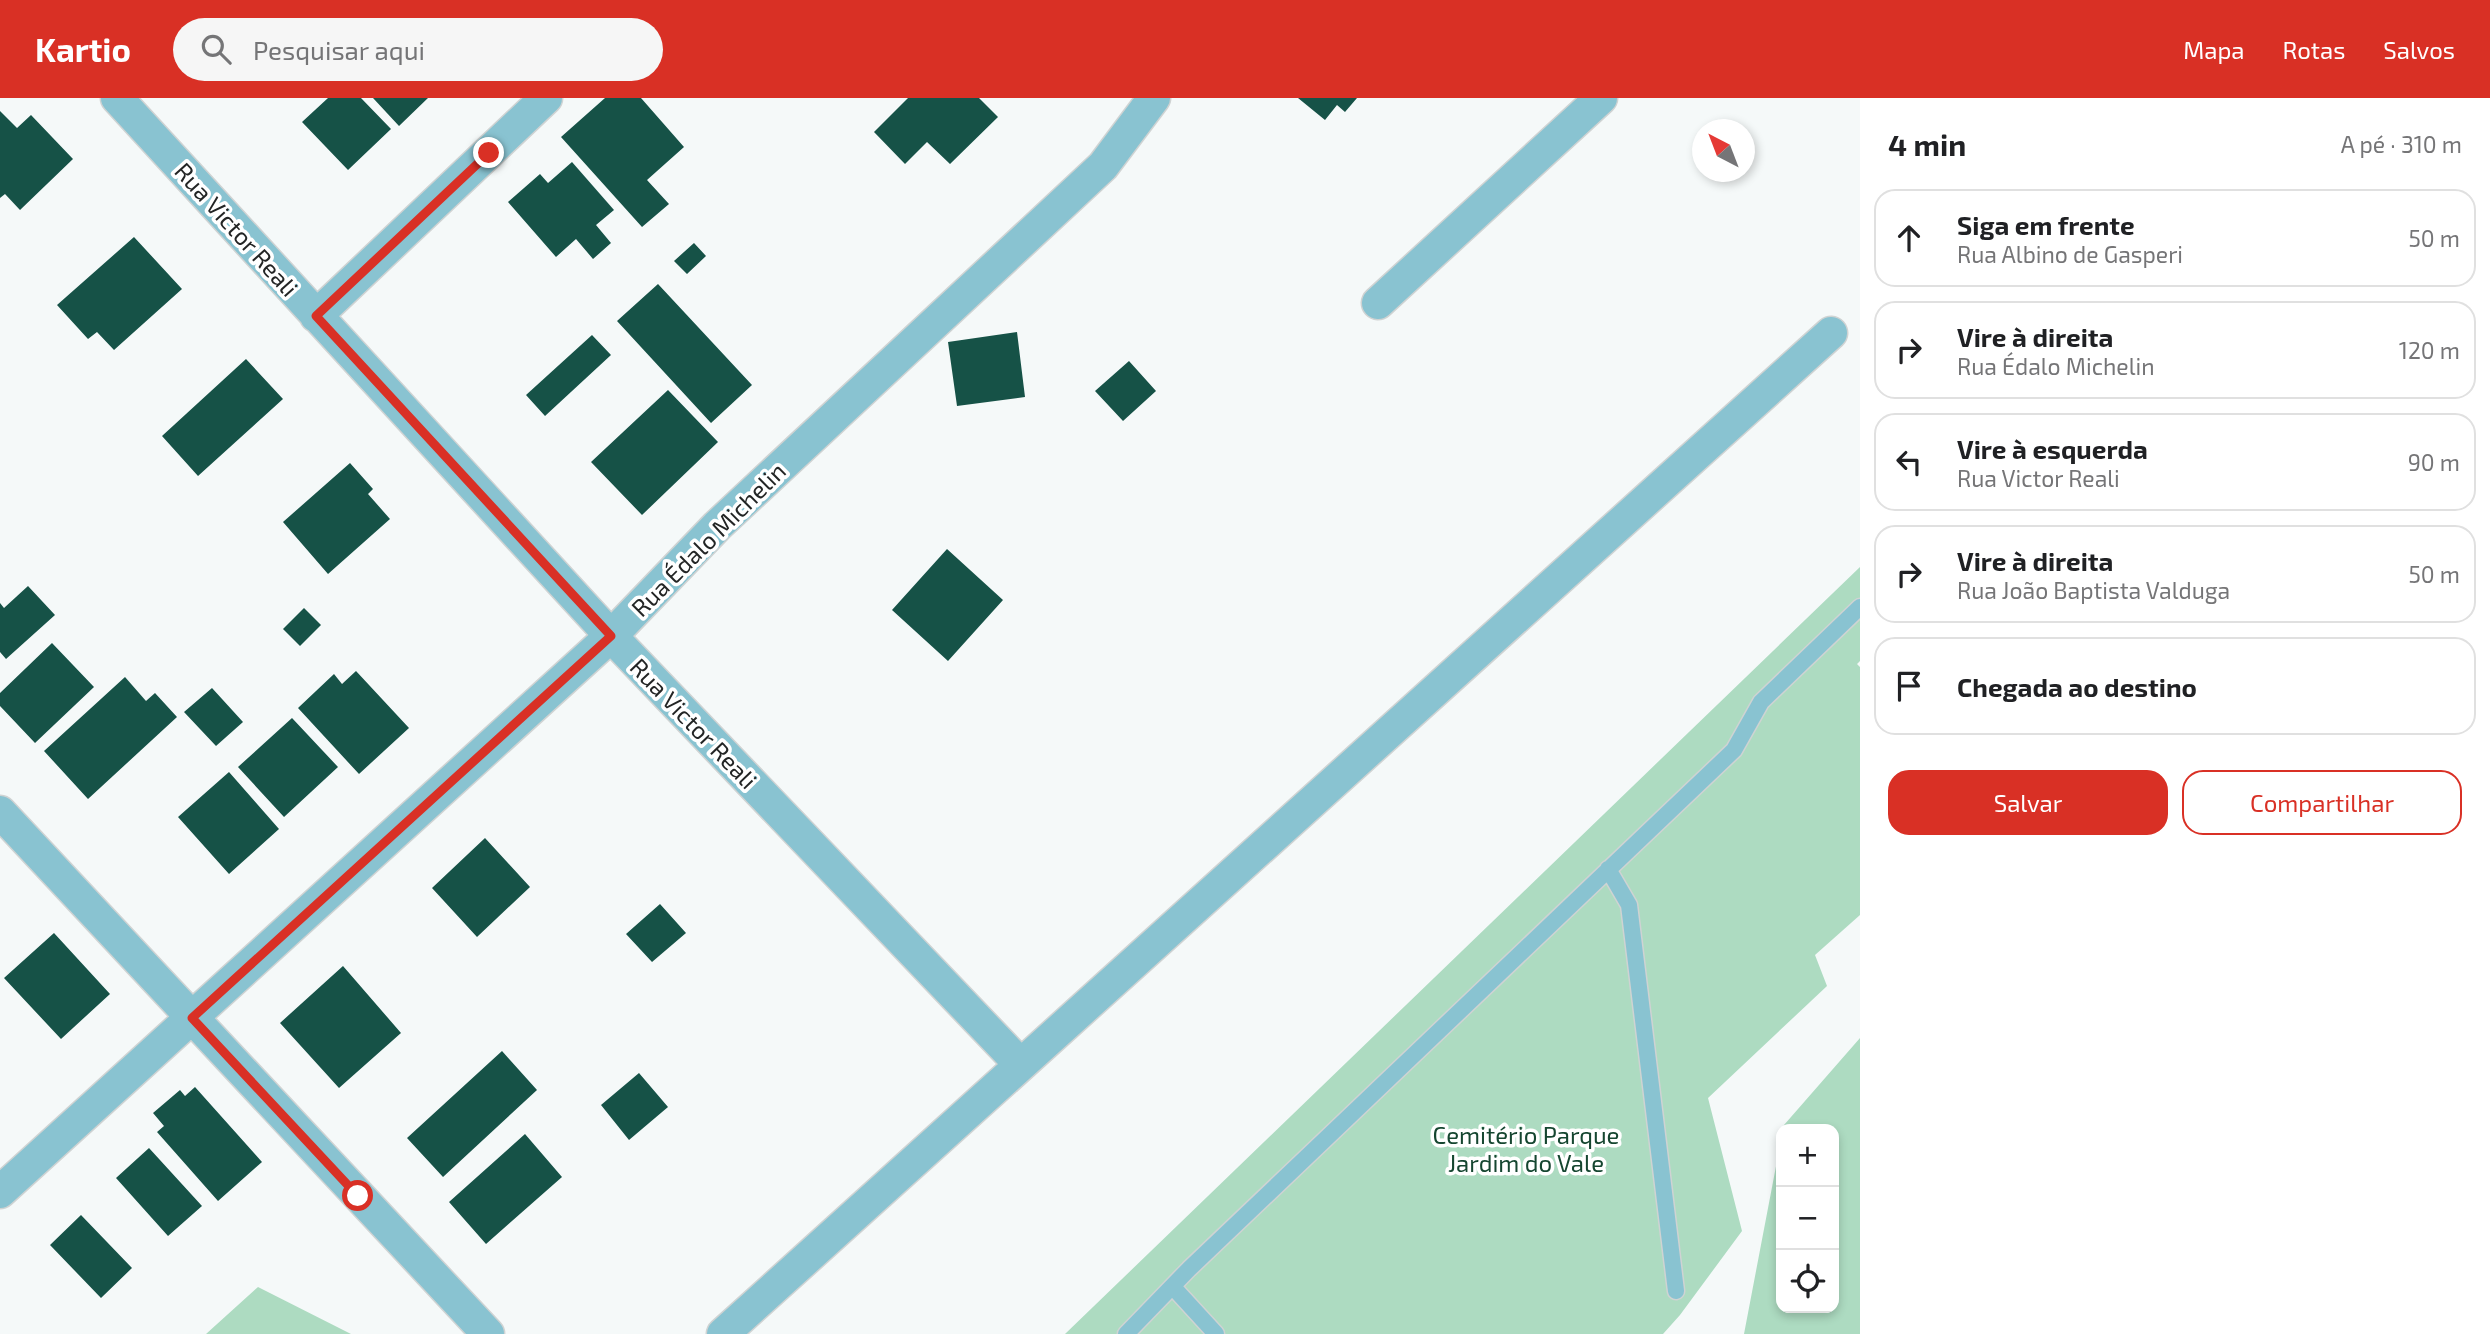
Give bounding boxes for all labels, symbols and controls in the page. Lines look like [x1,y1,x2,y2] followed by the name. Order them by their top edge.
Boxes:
[173,18,663,81] search box
[35,29,131,69] text: Kartio
[197,30,235,68] icon: search
[253,34,425,65] text: Pesquisar aqui
[2183,35,2245,64] text: Mapa
[2283,35,2345,64] text: Rotas
[2383,35,2455,64] text: Salvos
[1692,119,1755,182] north arrow
[1888,126,1966,162] text: 4 min
[2341,130,2462,158] text: A pé · 310 m
[473,137,504,168] route end
[169,156,305,302] street label: Rua Victor Reali
[1957,209,2135,240] text: Siga em frente
[1890,219,1928,257] icon: ahead
[2409,224,2460,252] text: 50 m
[1957,240,2183,268] text: Rua Albino de Gasperi
[1957,321,2113,352] text: Vire à direita
[1890,331,1928,369] icon: right
[2399,336,2460,364] text: 120 m
[1957,352,2155,380] text: Rua Édalo Michelin
[1957,433,2148,464] text: Vire à esquerda
[1890,443,1928,481] icon: left
[2408,448,2460,476] text: 90 m
[625,456,791,622] street label: Rua Édalo Michelin
[1957,464,2120,492] text: Rua Victor Reali
[1957,545,2113,576] text: Vire à direita
[1890,555,1928,593] icon: right
[2409,560,2460,588] text: 50 m
[1957,576,2230,604] text: Rua João Baptista Valduga
[625,652,763,794] street label: Rua Victor Reali
[1890,667,1928,705] icon: arrive
[1957,671,2197,702] text: Chegada ao destino
[1888,770,2168,835] button: Salvar
[2182,770,2462,835] button: Compartilhar
[1433,1120,1619,1177] park label: Cemitério Parque Jardim do Vale
[1776,1124,1839,1313] map controls
[1776,1124,1839,1187] button: +
[342,1180,373,1211] route start
[1776,1187,1839,1250] button: −
[1776,1250,1839,1313] button: locate

